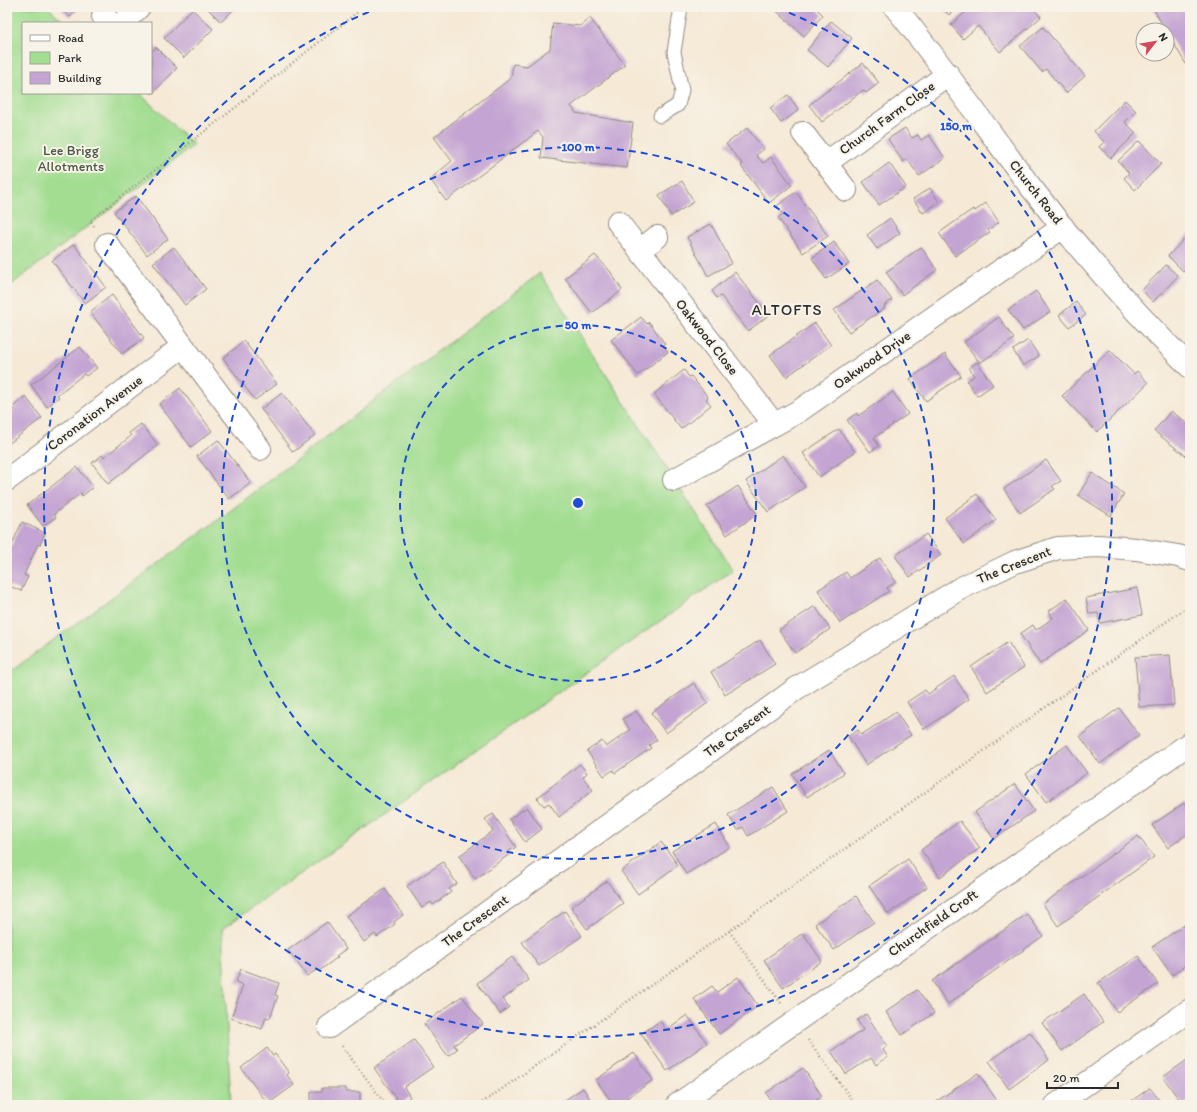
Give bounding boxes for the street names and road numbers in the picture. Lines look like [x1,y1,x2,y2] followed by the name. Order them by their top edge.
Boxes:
[836,77,938,158] street label: Church Farm Close
[1006,156,1067,228] street label: Church Road
[672,295,742,379] street label: Oakwood Close
[830,327,914,393] street label: Oakwood Drive
[44,371,146,454] street label: Coronation Avenue
[974,542,1054,588] street label: The Crescent
[700,701,774,761] street label: The Crescent
[885,886,981,960] street label: Churchfield Croft
[438,891,512,951] street label: The Crescent

